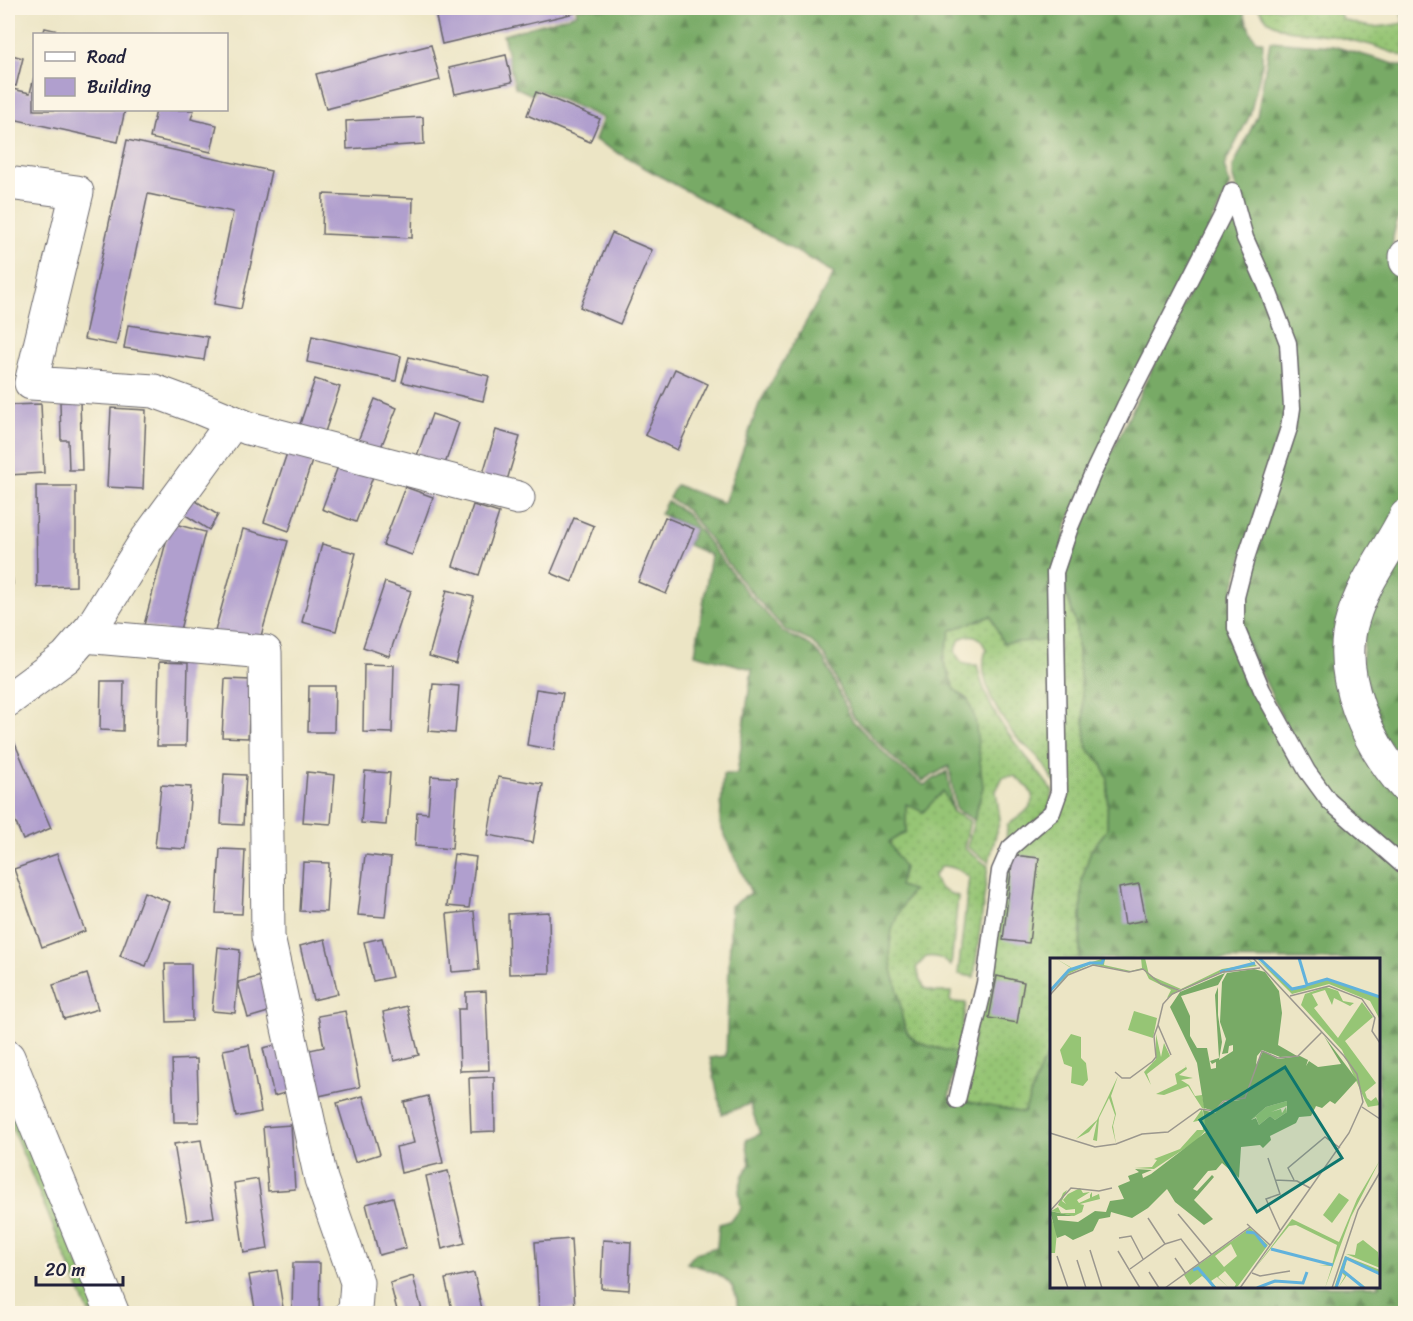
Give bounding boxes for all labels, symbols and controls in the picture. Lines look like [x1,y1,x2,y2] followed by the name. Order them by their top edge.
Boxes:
[33,33,228,111] legend
[87,41,127,73] text: Road
[87,71,151,103] text: Building
[1050,958,1380,1288] inset map
[36,1249,123,1287] scale bar
[45,1254,85,1286] text: 20 m

